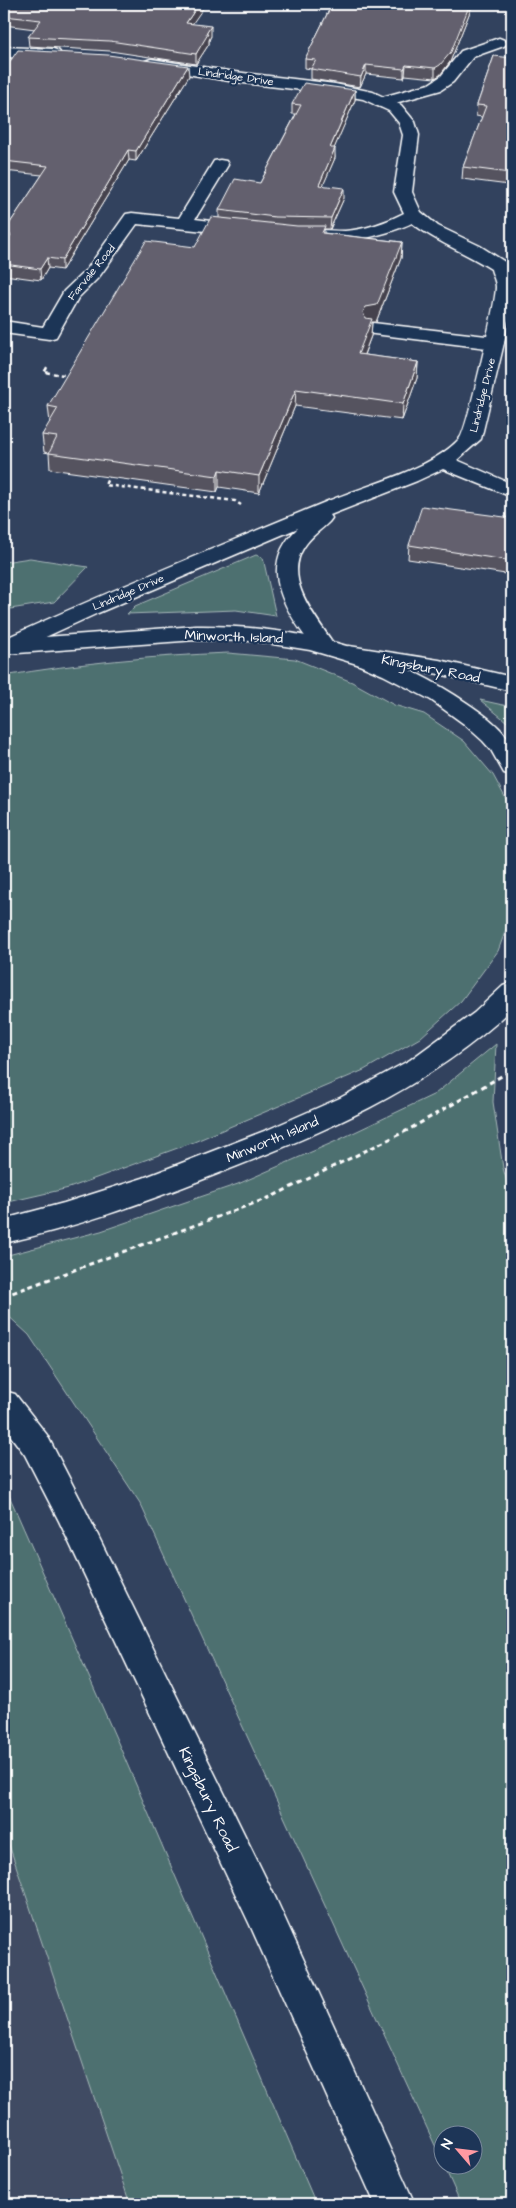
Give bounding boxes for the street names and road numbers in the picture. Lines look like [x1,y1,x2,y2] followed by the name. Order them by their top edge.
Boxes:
[197,64,275,90] street label: Lindridge Drive
[64,241,119,303] street label: Farvale Road
[466,356,500,434] street label: Lindridge Drive
[90,571,167,615] street label: Lindridge Drive
[184,625,284,649] street label: Minworth Island
[380,650,482,688] street label: Kingsbury Road
[223,1111,322,1168] street label: Minworth Island
[172,1743,243,1856] street label: Kingsbury Road

